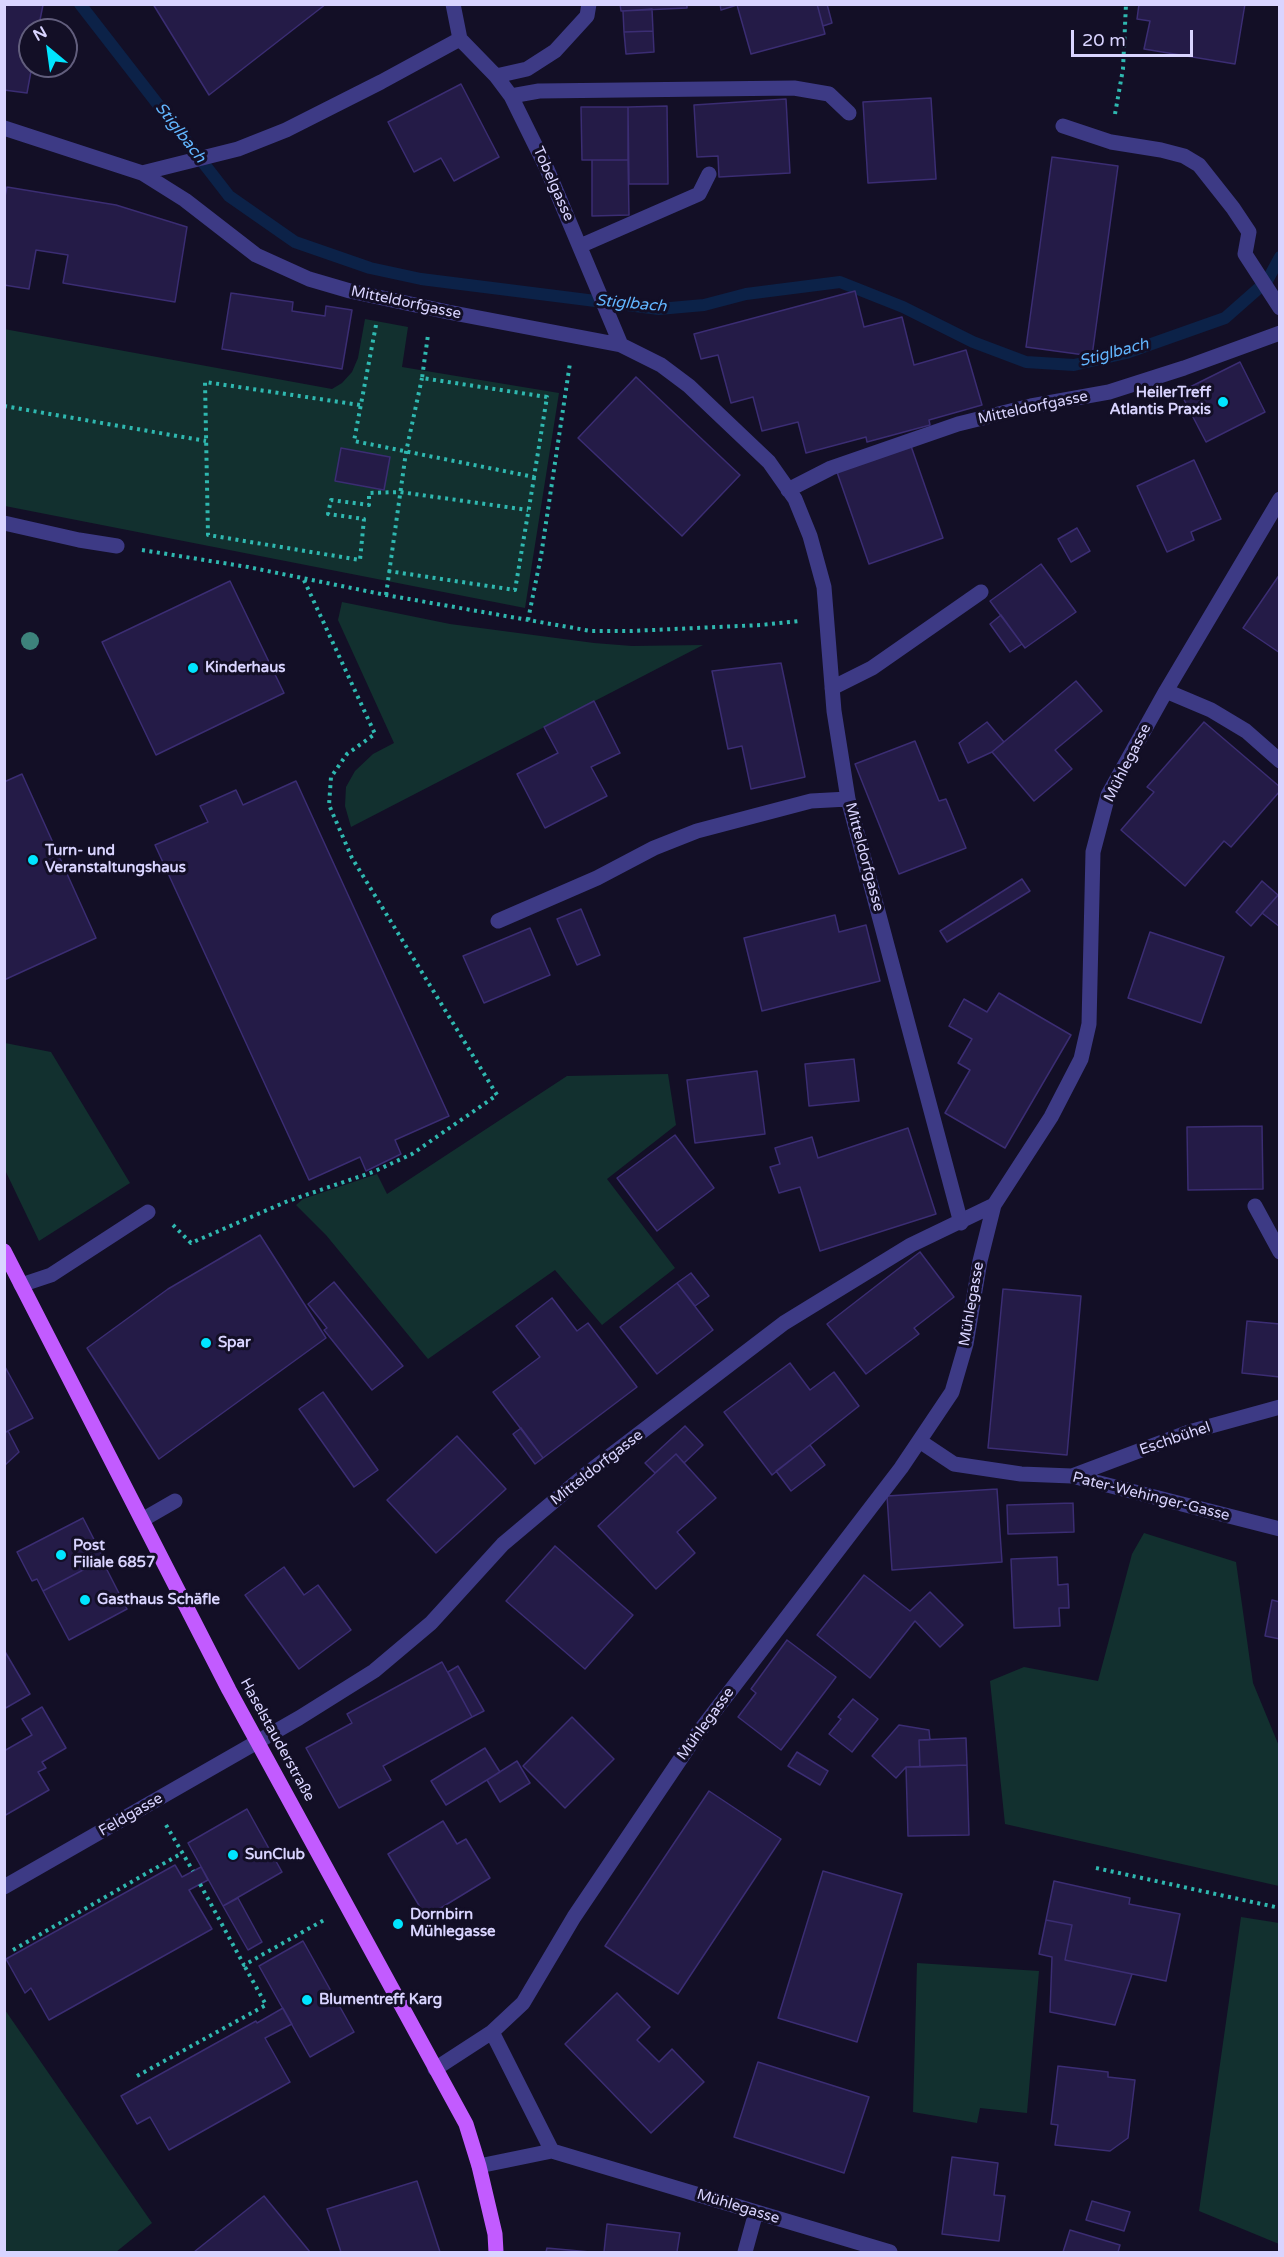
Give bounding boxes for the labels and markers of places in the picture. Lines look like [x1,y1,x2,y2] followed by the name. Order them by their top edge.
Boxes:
[1110,384,1211,419] place label: HeilerTreff Atlantis Praxis
[1216,395,1230,409] marker: HeilerTreff Atlantis Praxis
[205,659,285,677] place label: Kinderhaus
[186,661,200,675] marker: Kinderhaus
[45,842,186,877] place label: Turn- und Veranstaltungshaus
[26,853,40,867] marker: Turn- und Veranstaltungshaus
[218,1334,251,1352] place label: Spar
[199,1336,213,1350] marker: Spar
[73,1537,155,1572] place label: Post Filiale 6857
[54,1548,68,1562] marker: Post Filiale 6857
[97,1591,220,1609] place label: Gasthaus Schäfle
[78,1593,92,1607] marker: Gasthaus Schäfle
[245,1846,305,1864] place label: SunClub
[226,1848,240,1862] marker: SunClub
[410,1906,496,1941] place label: Dornbirn Mühlegasse
[391,1917,405,1931] marker: Dornbirn Mühlegasse
[319,1991,442,2009] place label: Blumentreff Karg
[300,1993,314,2007] marker: Blumentreff Karg

